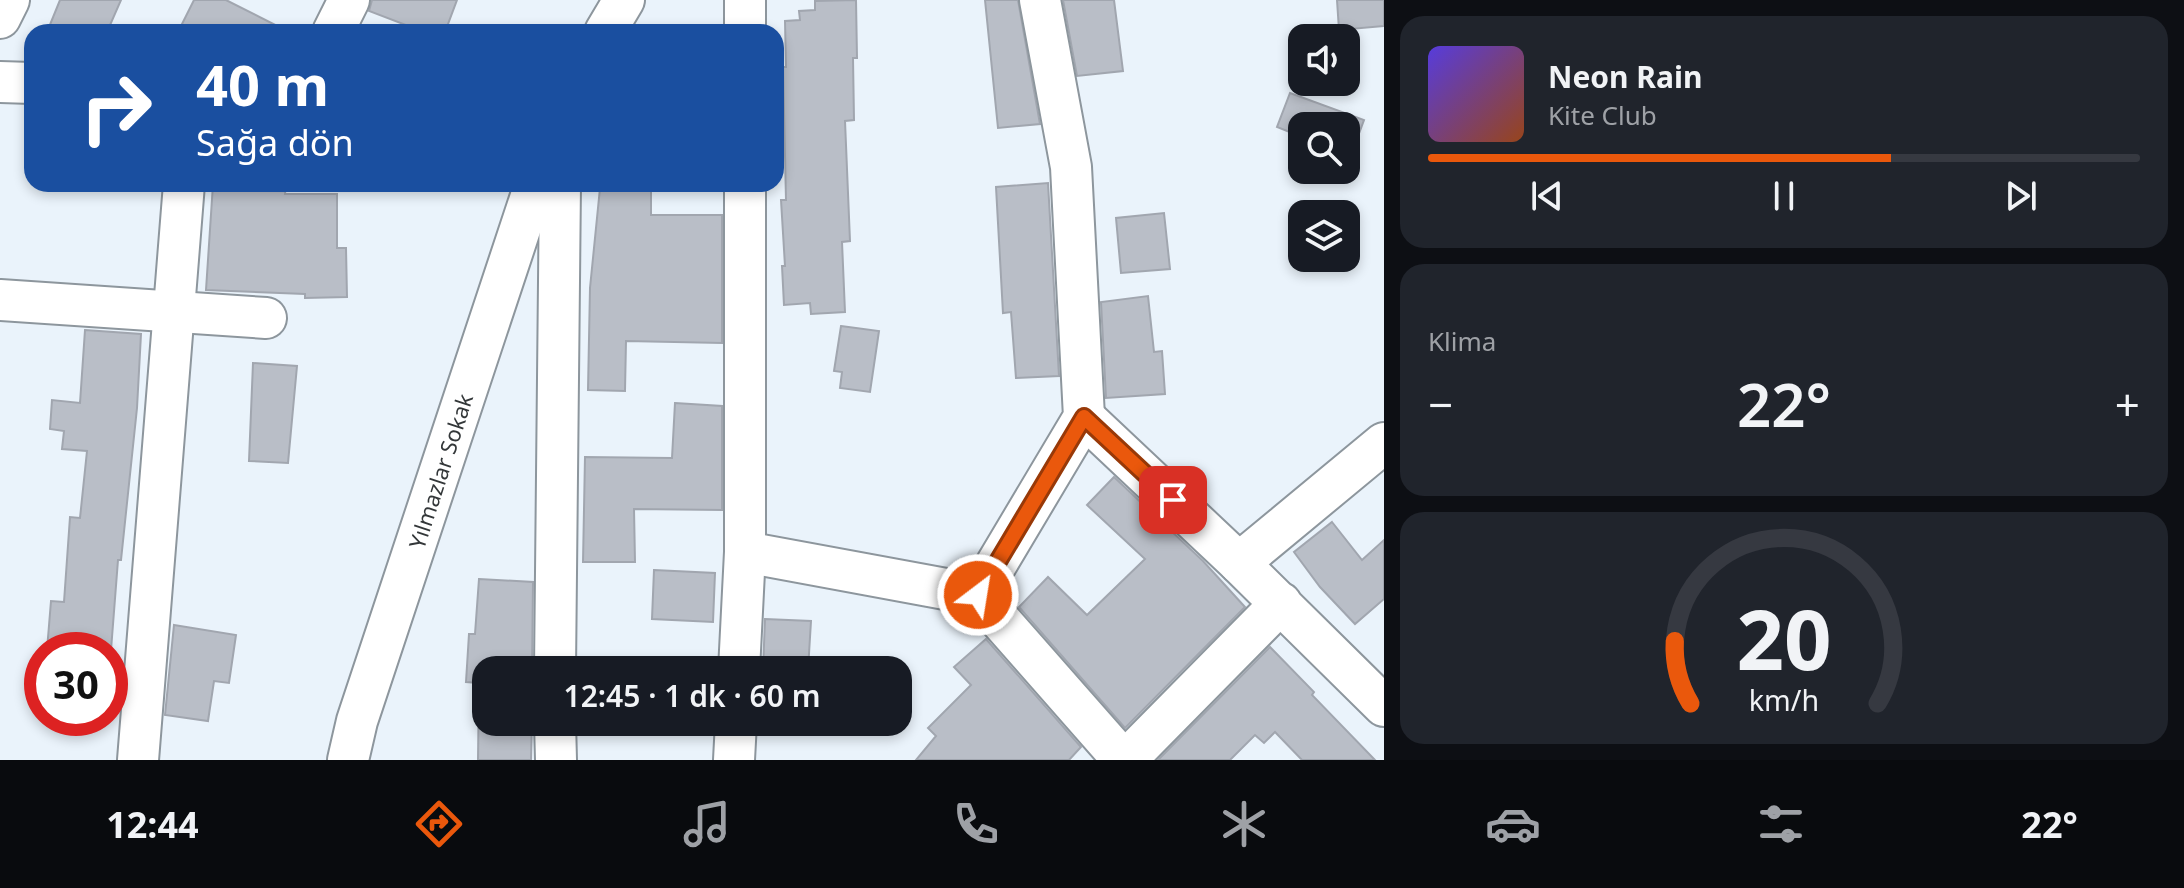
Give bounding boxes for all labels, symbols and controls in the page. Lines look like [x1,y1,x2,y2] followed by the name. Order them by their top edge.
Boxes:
[1288,24,1360,272] map controls
[1288,24,1360,96] button: sound
[196,46,329,122] text: 40 m
[64,56,168,160] icon: right
[1548,56,1702,97] text: Neon Rain
[1548,97,1657,133] text: Kite Club
[1288,112,1360,184] button: search
[196,118,354,167] text: Sağa dön
[1525,174,1569,218] icon: previous
[1762,174,1806,218] icon: pause
[1999,174,2043,218] icon: next
[1288,200,1360,272] button: layers
[1428,323,1496,359] text: Klima
[1737,363,1831,445] text: 22°
[1428,374,1453,434] text: −
[2115,374,2140,434] text: +
[401,390,479,552] street label: Yılmazlar Sokak
[1139,466,1207,534] pin
[1151,478,1195,522] icon: arrive
[936,553,1020,637] position arrow
[1736,581,1832,694] text: 20
[24,632,128,736] speed limit sign: 30
[564,675,820,716] text: 12:45 · 1 dk · 60 m
[1749,680,1819,719] text: km/h
[411,796,467,852] icon: directions
[679,796,735,852] icon: music
[948,796,1004,852] icon: phone
[1216,796,1272,852] icon: climate
[1485,796,1541,852] icon: car
[1753,796,1809,852] icon: filters
[106,800,199,849] text: 12:44
[2021,800,2078,849] text: 22°

